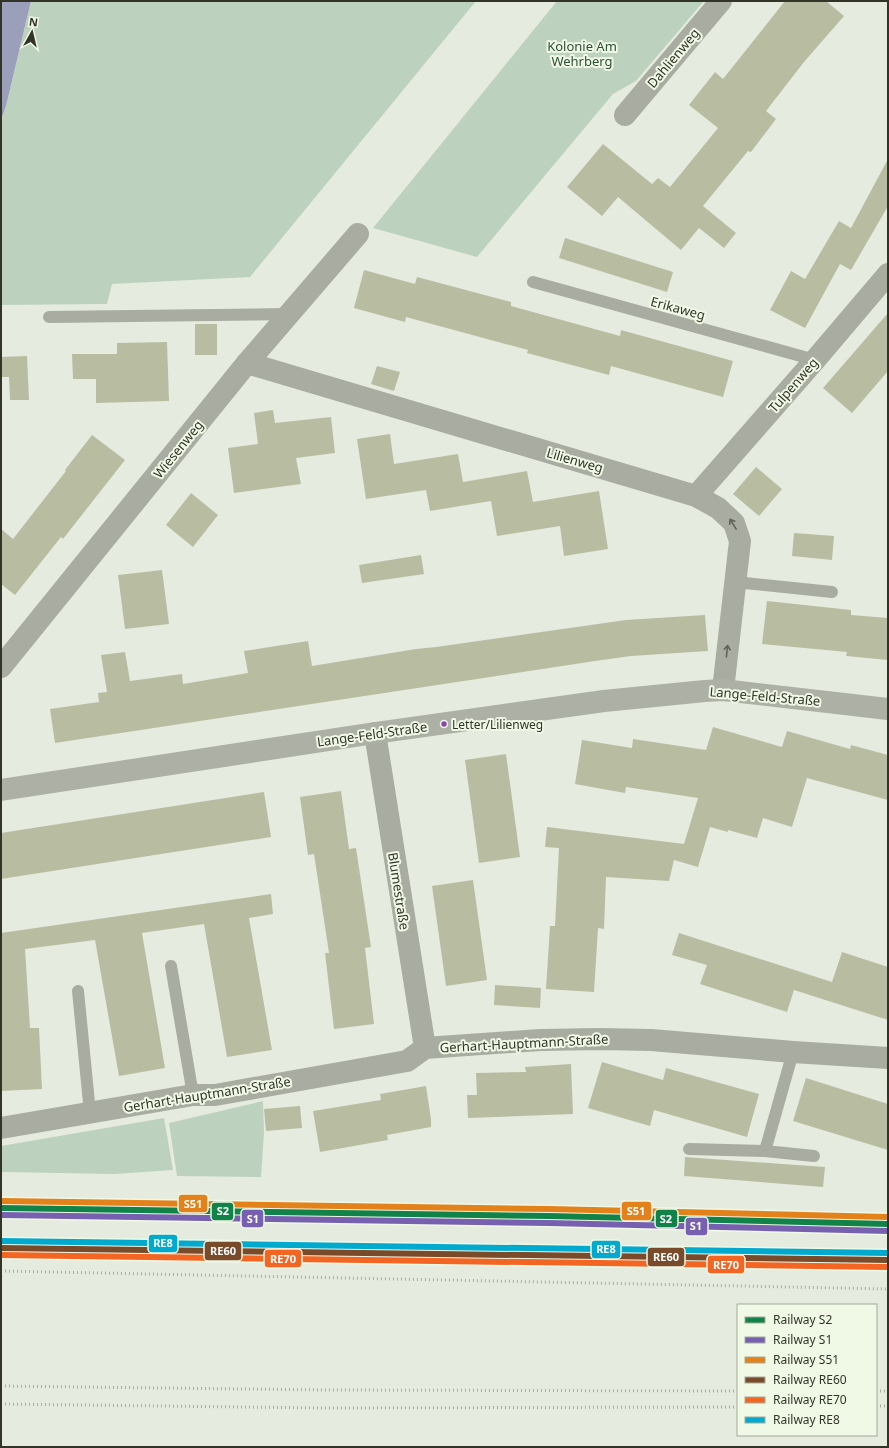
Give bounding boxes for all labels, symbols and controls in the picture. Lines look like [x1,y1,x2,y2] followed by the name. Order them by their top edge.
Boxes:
[12,12,52,52] north arrow
[28,14,39,30] text: N
[643,24,703,92] street label: Dahlienweg
[547,37,617,70] park label: Kolonie Am Wehrberg
[649,292,707,324] street label: Erikaweg
[764,354,822,416] street label: Tulpenweg
[149,416,207,482] street label: Wiesenweg
[545,443,605,477] street label: Lilienweg
[728,518,736,530] one-way arrow
[723,645,731,658] one-way arrow
[709,682,821,710] street label: Lange-Feld-Straße
[452,716,543,733] place label: Letter/Lilienweg
[316,717,428,751] street label: Lange-Feld-Straße
[439,719,449,729] marker: Letter/Lilienweg
[384,851,414,931] street label: Blumestraße
[439,1030,609,1056] street label: Gerhart-Hauptmann-Straße
[122,1072,292,1116] street label: Gerhart-Hauptmann-Straße
[178,1194,208,1213] line badge: S51
[184,1196,202,1211] text: S51
[621,1201,652,1221] line badge: S51
[211,1202,234,1221] line badge: S2
[217,1203,229,1218] text: S2
[627,1203,645,1218] text: S51
[241,1209,264,1228] line badge: S1
[655,1209,678,1228] line badge: S2
[247,1211,259,1226] text: S1
[660,1211,672,1226] text: S2
[685,1217,708,1236] line badge: S1
[690,1218,702,1233] text: S1
[148,1234,178,1253] line badge: RE8
[153,1235,173,1250] text: RE8
[591,1240,621,1259] line badge: RE8
[204,1241,242,1261] line badge: RE60
[596,1241,616,1256] text: RE8
[210,1243,236,1258] text: RE60
[647,1247,685,1267] line badge: RE60
[264,1249,302,1268] line badge: RE70
[653,1249,679,1264] text: RE60
[270,1251,296,1266] text: RE70
[707,1255,745,1274] line badge: RE70
[713,1257,739,1272] text: RE70
[737,1304,877,1436] legend
[773,1311,832,1328] text: Railway S2
[773,1331,832,1348] text: Railway S1
[773,1351,839,1368] text: Railway S51
[773,1371,847,1388] text: Railway RE60
[773,1391,847,1408] text: Railway RE70
[773,1411,840,1428] text: Railway RE8

